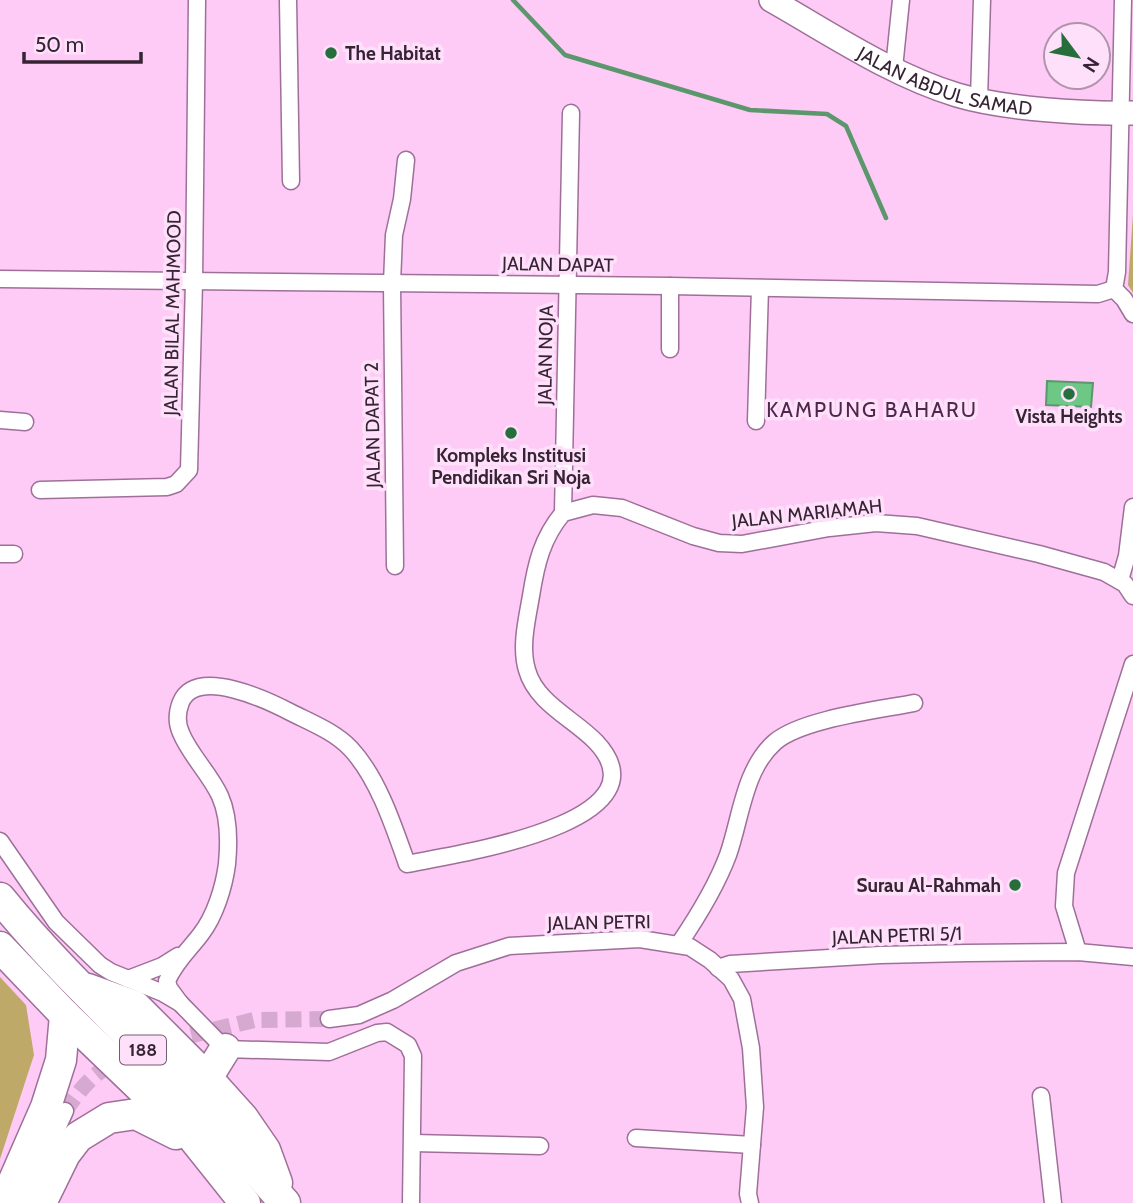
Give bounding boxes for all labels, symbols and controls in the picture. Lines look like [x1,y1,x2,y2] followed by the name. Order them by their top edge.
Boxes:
[24,21,142,65] scale bar
[1042,21,1112,91] north arrow
[35,32,84,57] text: 50 m
[853,41,1034,120] street label: JALAN ABDUL SAMAD
[345,42,441,65] place label: The Habitat
[323,45,339,61] marker: The Habitat
[1078,53,1104,77] text: N
[159,210,186,417] street label: JALAN BILAL MAHMOOD
[501,252,614,277] street label: JALAN DAPAT
[533,305,558,406] street label: JALAN NOJA
[360,362,385,489] street label: JALAN DAPAT 2
[1061,386,1077,402] marker: Vista Heights
[766,397,978,422] district label: KAMPUNG BAHARU
[1016,405,1122,428] place label: Vista Heights
[503,425,519,441] marker: Kompleks Institusi Pendidikan Sri Noja
[431,444,591,489] place label: Kompleks Institusi Pendidikan Sri Noja
[730,494,883,533] street label: JALAN MARIAMAH
[856,874,1001,897] place label: Surau Al-Rahmah
[1007,877,1023,893] marker: Surau Al-Rahmah
[546,910,651,935] street label: JALAN PETRI
[831,922,962,949] street label: JALAN PETRI 5/1
[120,1036,166,1064] road number: 188

